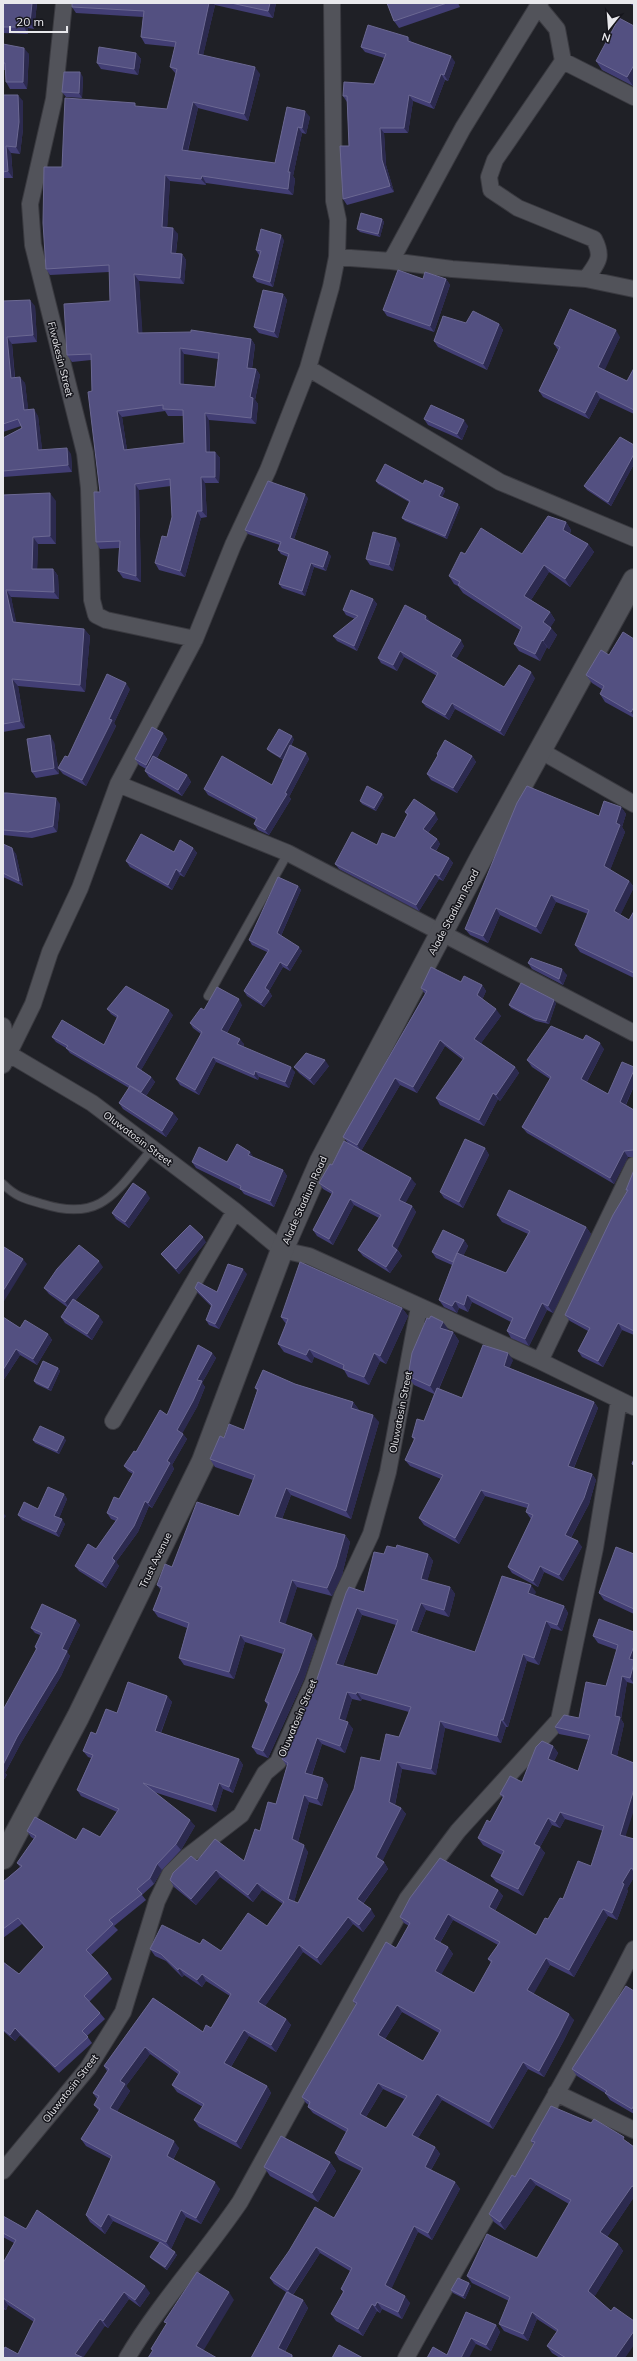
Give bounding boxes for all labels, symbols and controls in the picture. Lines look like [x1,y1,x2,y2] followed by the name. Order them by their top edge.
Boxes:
[10,8,67,34] scale bar
[589,8,629,48] north arrow
[16,14,44,29] text: 20 m
[600,30,612,45] text: N
[45,320,76,398] street label: Fiwakesin Street
[425,867,482,957] street label: Alade Stadium Road
[101,1108,175,1169] street label: Oluwatosin Street
[279,1154,330,1246] street label: Alade Stadium Road
[386,1370,415,1454] street label: Oluwatosin Street
[136,1530,175,1590] street label: Trust Avenue
[275,1677,320,1759] street label: Oluwatosin Street
[40,2051,101,2125] street label: Oluwatosin Street

